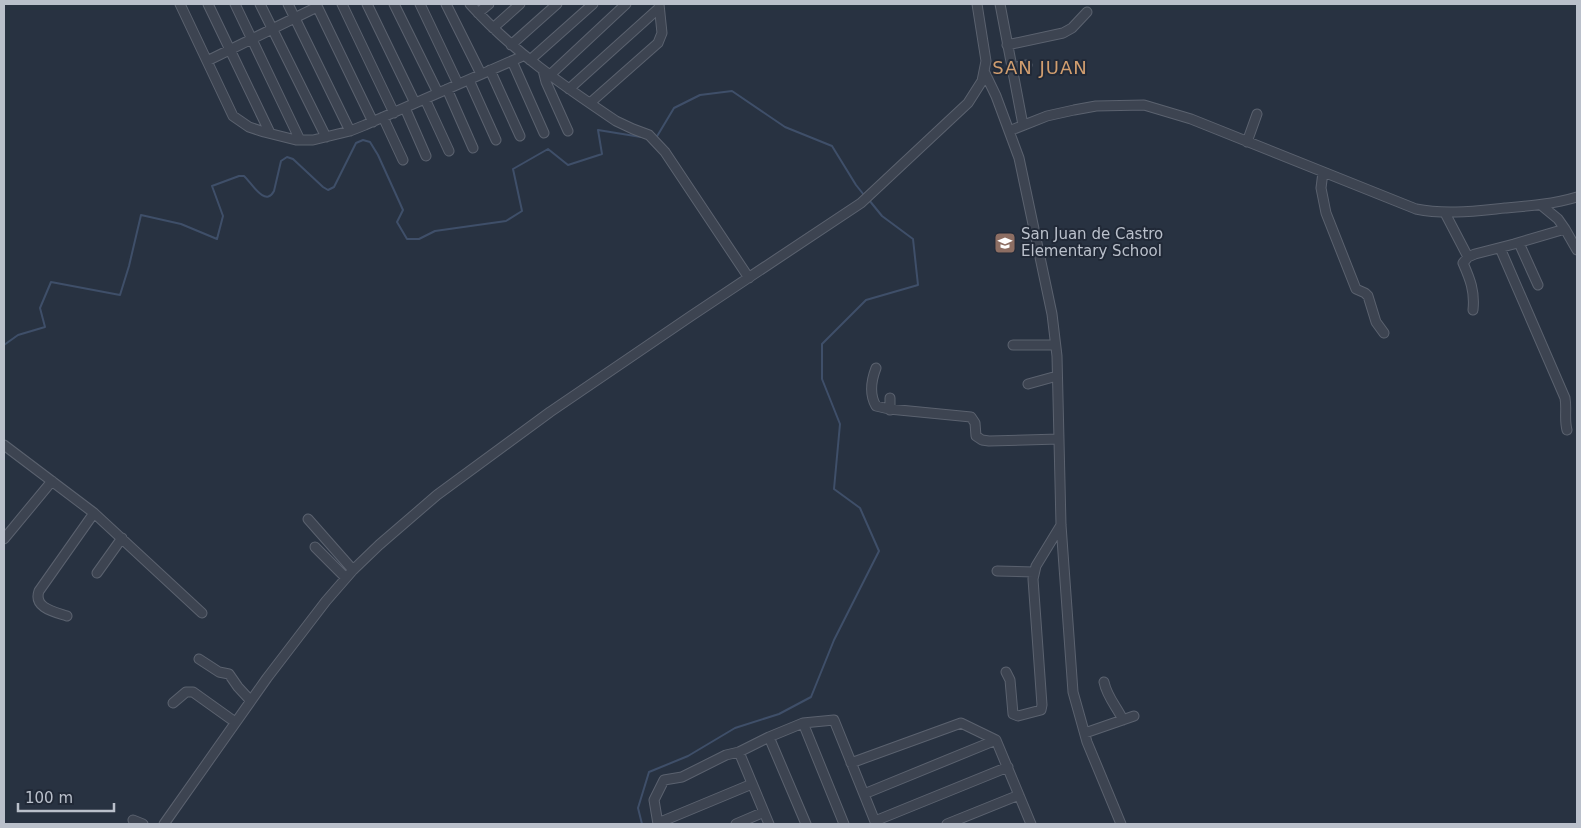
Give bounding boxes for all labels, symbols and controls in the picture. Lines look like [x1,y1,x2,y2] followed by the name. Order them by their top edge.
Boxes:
[992,57,1088,78] district label: SAN JUAN
[1021,225,1163,260] place label: San Juan de Castro Elementary School
[993,231,1017,255] school or university icon: San Juan de Castro Elementary School
[18,780,114,812] scale bar
[25,789,73,807] text: 100 m

